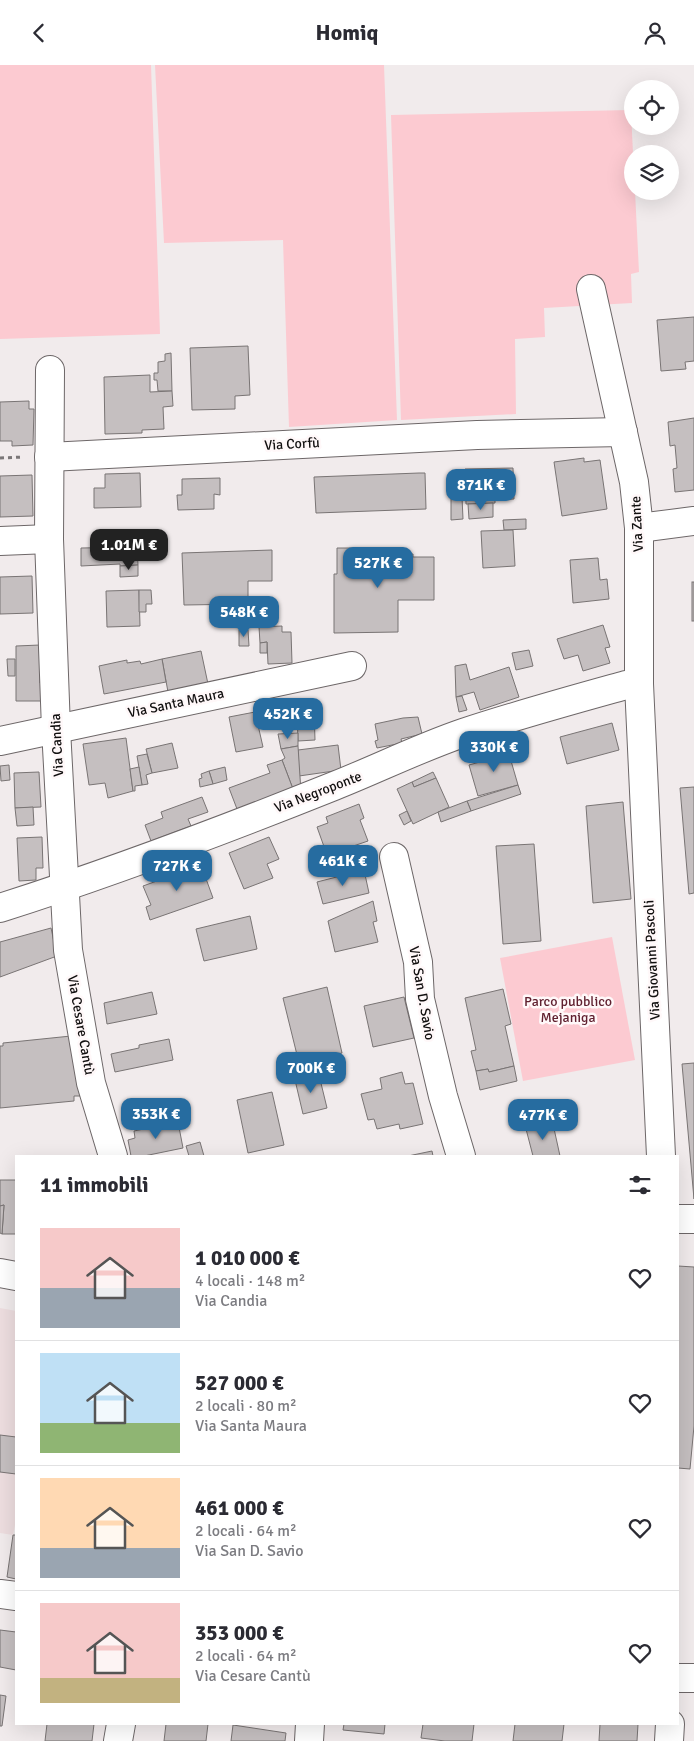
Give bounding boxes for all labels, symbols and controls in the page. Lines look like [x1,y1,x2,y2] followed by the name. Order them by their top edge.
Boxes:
[25,19,53,47] icon: back
[316,19,378,46] text: Homiq
[641,19,669,47] icon: person
[624,80,679,200] map controls
[624,80,679,135] button: locate
[624,145,679,200] button: layers
[264,434,320,454] street label: Via Corfù
[440,469,522,511] pin: 871K €
[457,475,505,495] text: 871K €
[627,495,647,553] street label: Via Zante
[83,529,175,571] pin: 1.01M €
[101,535,157,555] text: 1.01M €
[337,547,419,589] pin: 527K €
[354,553,402,573] text: 527K €
[203,595,285,638] pin: 548K €
[220,602,268,622] text: 548K €
[126,685,226,721] street label: Via Santa Maura
[247,697,329,740] pin: 452K €
[264,704,312,724] text: 452K €
[47,713,67,777] street label: Via Candia
[453,731,535,773] pin: 330K €
[470,737,518,757] text: 330K €
[272,768,364,816] street label: Via Negroponte
[302,845,384,887] pin: 461K €
[136,849,218,892] pin: 727K €
[319,851,367,871] text: 461K €
[153,856,201,876] text: 727K €
[640,900,664,1020] street label: Via Giovanni Pascoli
[405,945,439,1041] street label: Via San D. Savio
[64,974,98,1076] street label: Via Cesare Cantù
[524,993,612,1026] park label: Parco pubblico Mejaniga
[270,1051,352,1094] pin: 700K €
[287,1058,335,1078] text: 700K €
[115,1097,197,1140] pin: 353K €
[502,1099,584,1141] pin: 477K €
[132,1104,180,1124] text: 353K €
[519,1105,567,1125] text: 477K €
[626,1171,654,1199] icon: filters
[40,1172,149,1198] text: 11 immobili
[195,1245,300,1271] text: 1 010 000 €
[80,1248,140,1308] icon: home
[626,1264,654,1292] icon: heart
[195,1271,305,1291] text: 4 locali · 148 m²
[195,1291,267,1311] text: Via Candia
[195,1370,284,1396] text: 527 000 €
[80,1373,140,1433] icon: home
[626,1389,654,1417] icon: heart
[195,1396,297,1416] text: 2 locali · 80 m²
[195,1416,307,1436] text: Via Santa Maura
[195,1495,284,1521] text: 461 000 €
[80,1498,140,1558] icon: home
[626,1514,654,1542] icon: heart
[195,1521,297,1541] text: 2 locali · 64 m²
[195,1541,304,1561] text: Via San D. Savio
[195,1620,284,1646] text: 353 000 €
[80,1623,140,1683] icon: home
[626,1639,654,1667] icon: heart
[195,1646,297,1666] text: 2 locali · 64 m²
[195,1666,311,1686] text: Via Cesare Cantù

